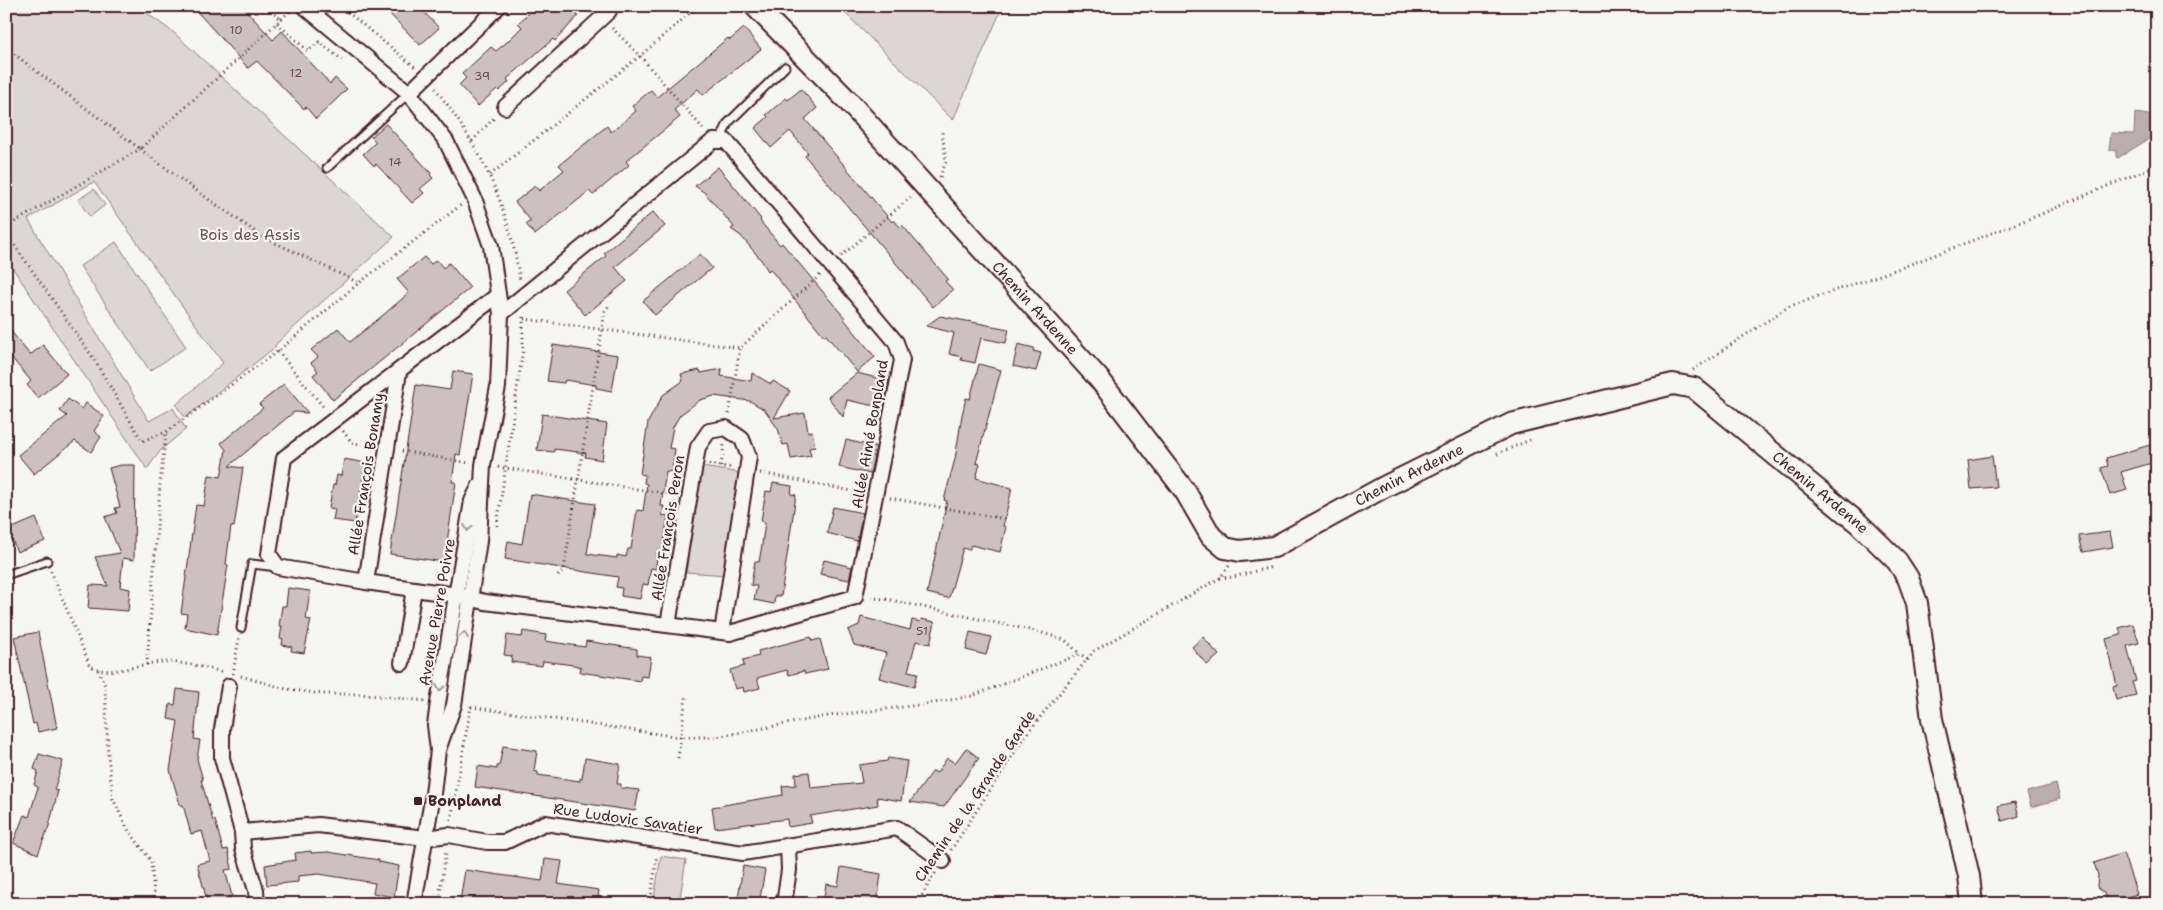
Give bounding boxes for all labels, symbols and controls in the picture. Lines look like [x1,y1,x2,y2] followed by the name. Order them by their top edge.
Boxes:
[229,22,243,38] house number: 10
[290,65,302,81] house number: 12
[474,68,490,84] house number: 39
[389,154,401,170] house number: 14
[200,225,300,245] park label: Bois des Assis
[988,257,1083,359] street label: Chemin Ardenne
[847,358,893,510] street label: Allée Aimé Bonpland
[343,391,389,557] street label: Allée François Bonamy
[1351,439,1467,511] street label: Chemin Ardenne
[1768,447,1873,538] street label: Chemin Ardenne
[647,454,689,602] street label: Allée François Peron
[463,524,473,532] one-way arrow
[414,537,460,687] street label: Avenue Pierre Poivre
[916,623,928,639] house number: 51
[459,630,469,639] one-way arrow
[436,684,446,693] one-way arrow
[910,706,1040,886] street label: Chemin de la Grande Garde
[428,791,502,811] place label: Bonpland
[412,795,424,807] marker: Bonpland
[552,799,704,839] street label: Rue Ludovic Savatier

